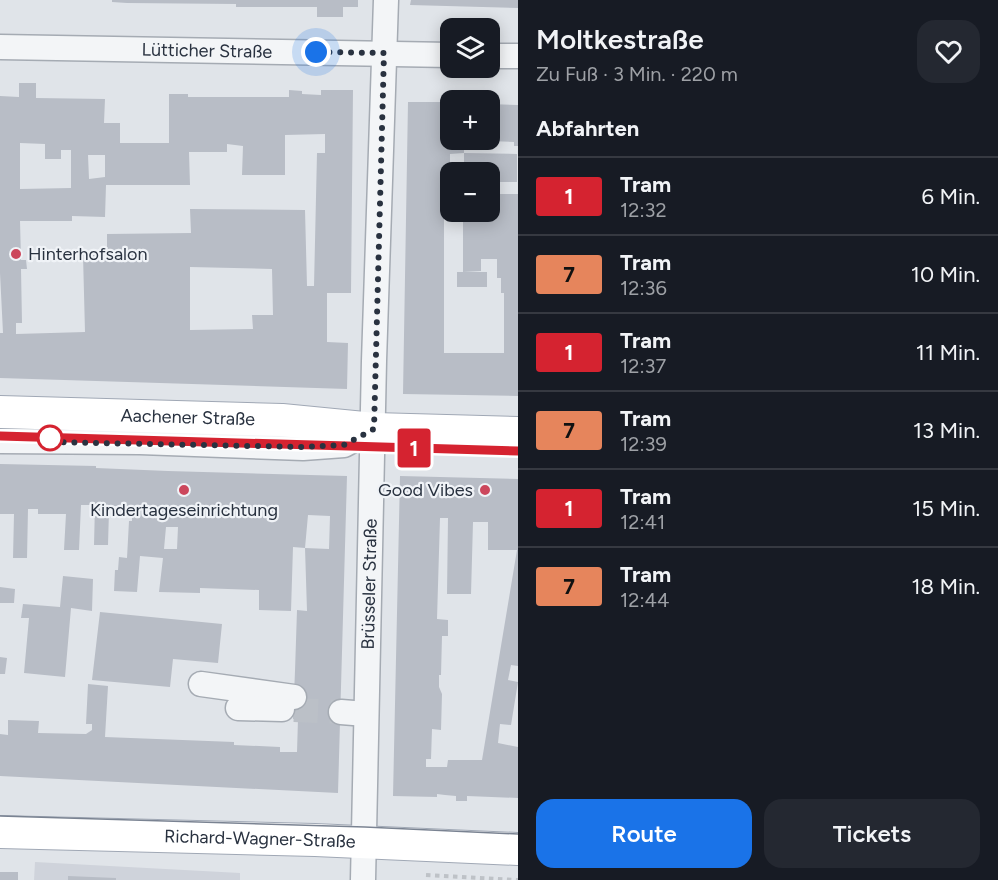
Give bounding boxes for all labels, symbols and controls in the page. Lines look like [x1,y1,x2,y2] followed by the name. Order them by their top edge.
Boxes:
[440,18,500,222] map controls
[440,18,500,78] button: layers
[917,20,980,83] button: heart
[536,22,704,56] text: Moltkestraße
[301,37,331,67] your location
[142,39,273,63] street label: Lütticher Straße
[536,62,738,86] text: Zu Fuß · 3 Min. · 220 m
[440,90,500,150] button: +
[536,115,639,142] text: Abfahrten
[440,162,500,222] button: −
[620,171,671,198] text: Tram
[922,183,980,210] text: 6 Min.
[565,184,573,209] text: 1
[620,198,667,222] text: 12:32
[28,243,148,265] place label: Hinterhofsalon
[9,247,23,261] marker: Hinterhofsalon
[620,249,671,276] text: Tram
[911,261,980,288] text: 10 Min.
[563,262,575,287] text: 7
[620,276,667,300] text: 12:36
[620,327,671,354] text: Tram
[916,339,980,366] text: 11 Min.
[565,340,573,365] text: 1
[620,354,666,378] text: 12:37
[120,404,256,430] street label: Aachener Straße
[620,405,671,432] text: Tram
[913,417,980,444] text: 13 Min.
[563,418,575,443] text: 7
[37,425,63,451] unlabelled marker
[394,428,434,468] line badge: 1
[620,432,667,456] text: 12:39
[410,436,418,461] text: 1
[378,479,473,501] place label: Good Vibes
[177,483,191,497] marker: Kindertageseinrichtung
[478,483,492,497] marker: Good Vibes
[620,483,671,510] text: Tram
[912,495,980,522] text: 15 Min.
[565,496,573,521] text: 1
[90,499,278,521] place label: Kindertageseinrichtung
[620,510,665,534] text: 12:41
[357,518,382,650] street label: Brüsseler Straße
[620,561,671,588] text: Tram
[911,573,980,600] text: 18 Min.
[563,574,575,599] text: 7
[620,588,669,612] text: 12:44
[536,799,752,868] button: Route
[764,799,980,868] button: Tickets
[164,825,356,853] street label: Richard-Wagner-Straße

